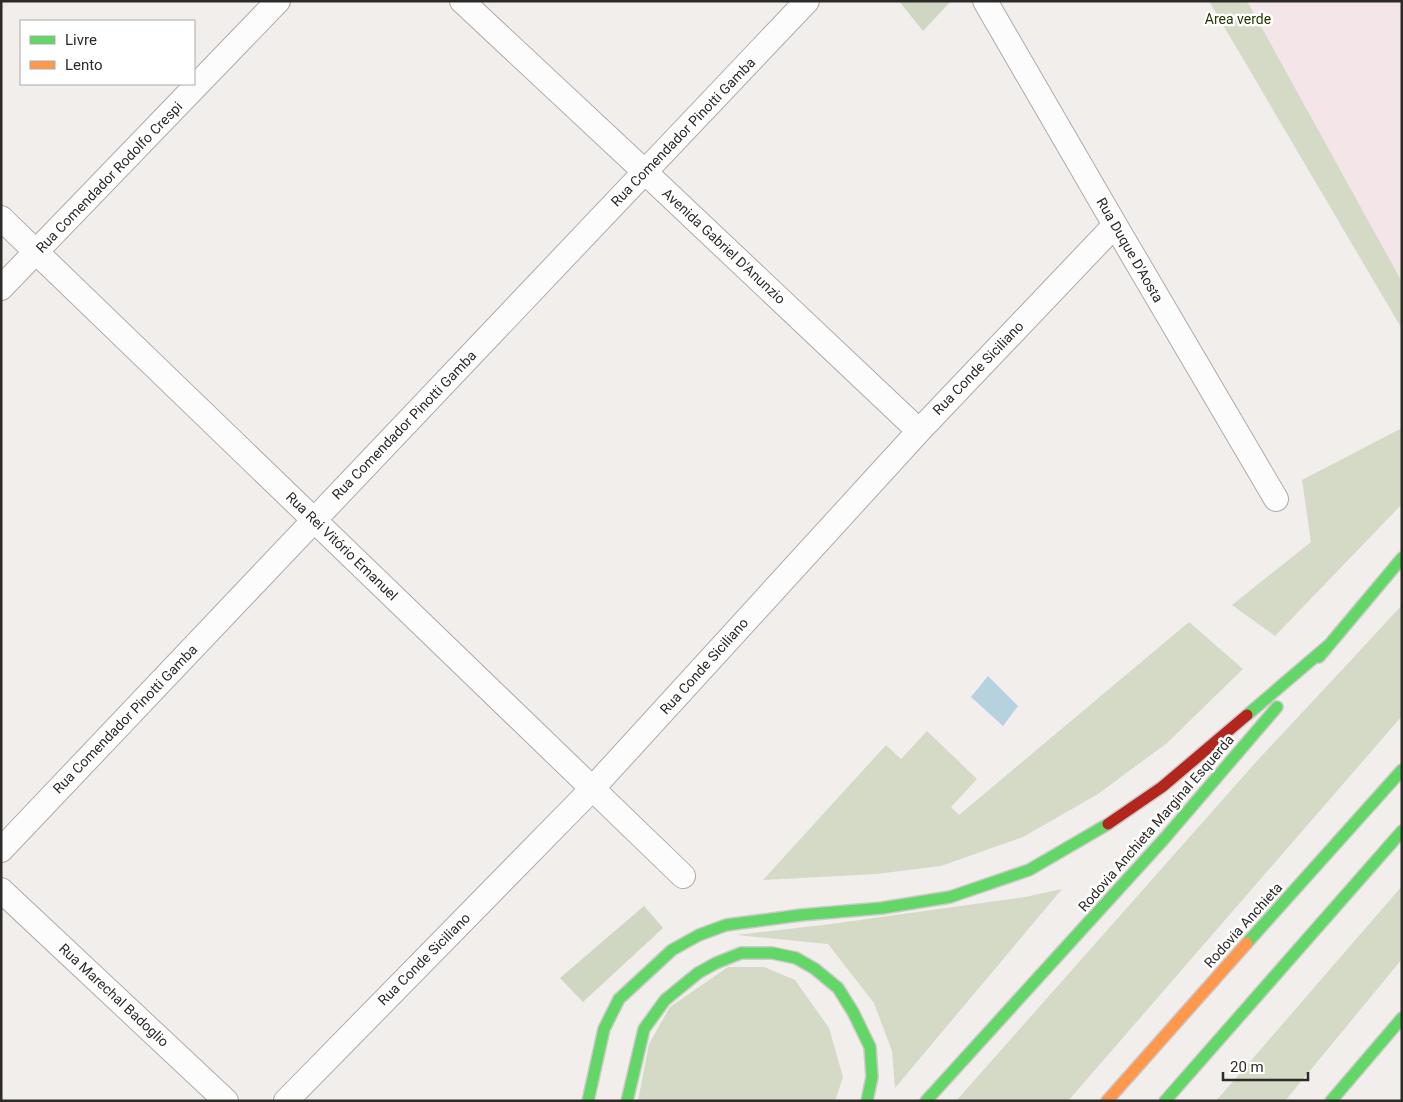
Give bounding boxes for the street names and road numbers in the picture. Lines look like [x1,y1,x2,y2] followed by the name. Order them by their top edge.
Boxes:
[608,54,758,210] street label: Rua Comendador Pinotti Gamba
[33,98,185,256] street label: Rua Comendador Rodolfo Crespi
[659,185,789,307] street label: Avenida Gabriel D'Anunzio
[1094,195,1166,305] street label: Rua Duque D'Aosta
[929,318,1027,418] street label: Rua Conde Siciliano
[329,347,479,503] street label: Rua Comendador Pinotti Gamba
[283,489,401,603] street label: Rua Rei Vitório Emanuel
[657,615,751,717] street label: Rua Conde Siciliano
[50,641,200,797] street label: Rua Comendador Pinotti Gamba
[1075,732,1237,914] street label: Rodovia Anchieta Marginal Esquerda
[1201,879,1285,971] street label: Rodovia Anchieta
[375,910,473,1008] street label: Rua Conde Siciliano
[56,940,172,1050] street label: Rua Marechal Badoglio

